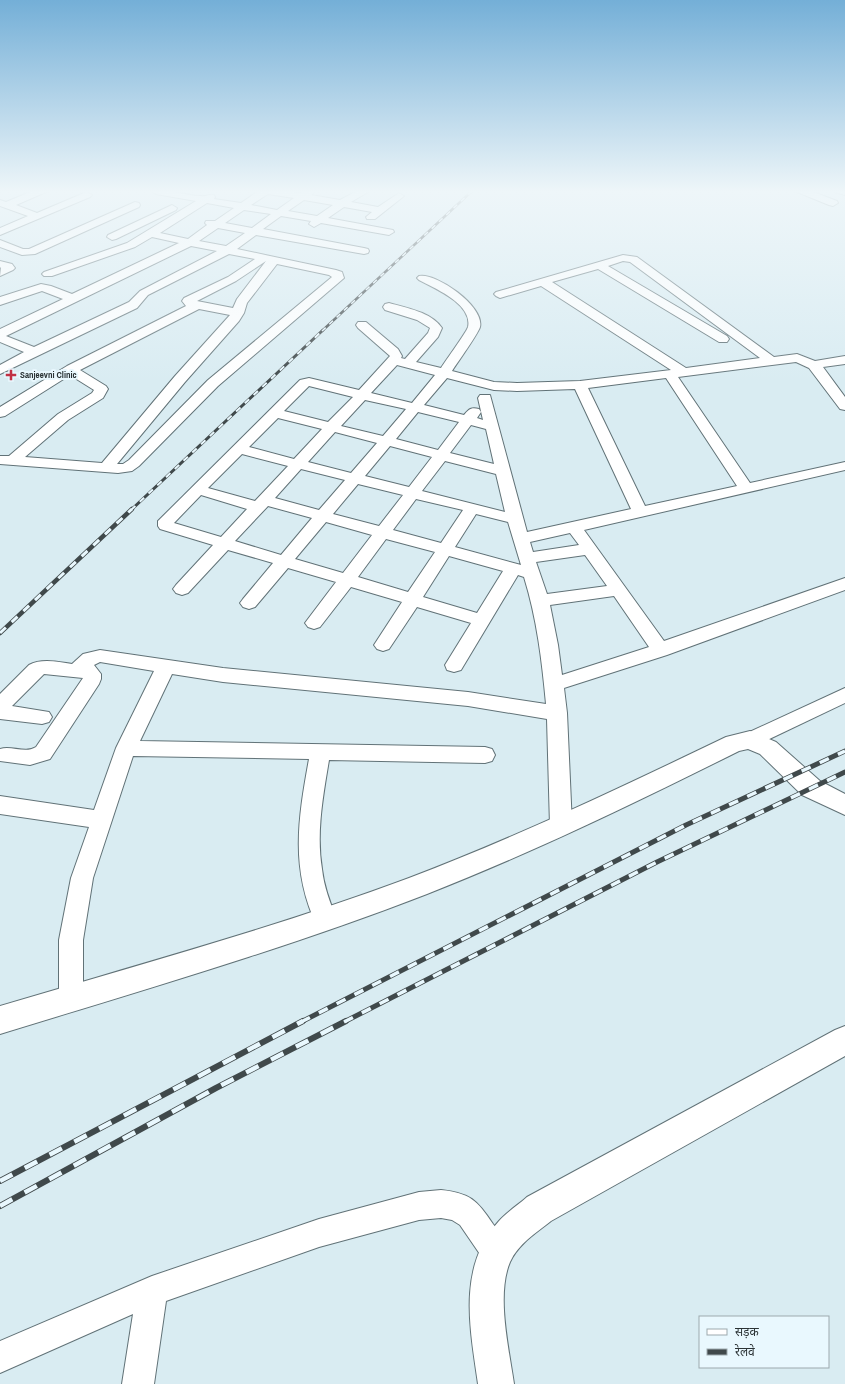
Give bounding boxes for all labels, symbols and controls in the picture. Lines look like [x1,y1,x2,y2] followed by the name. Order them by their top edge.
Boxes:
[5,369,17,381] marker: Sanjeevni Clinic
[20,369,77,381] place label: Sanjeevni Clinic
[699,1316,829,1368] legend
[735,1324,760,1340] text: सड़क
[735,1344,755,1360] text: रेलवे

